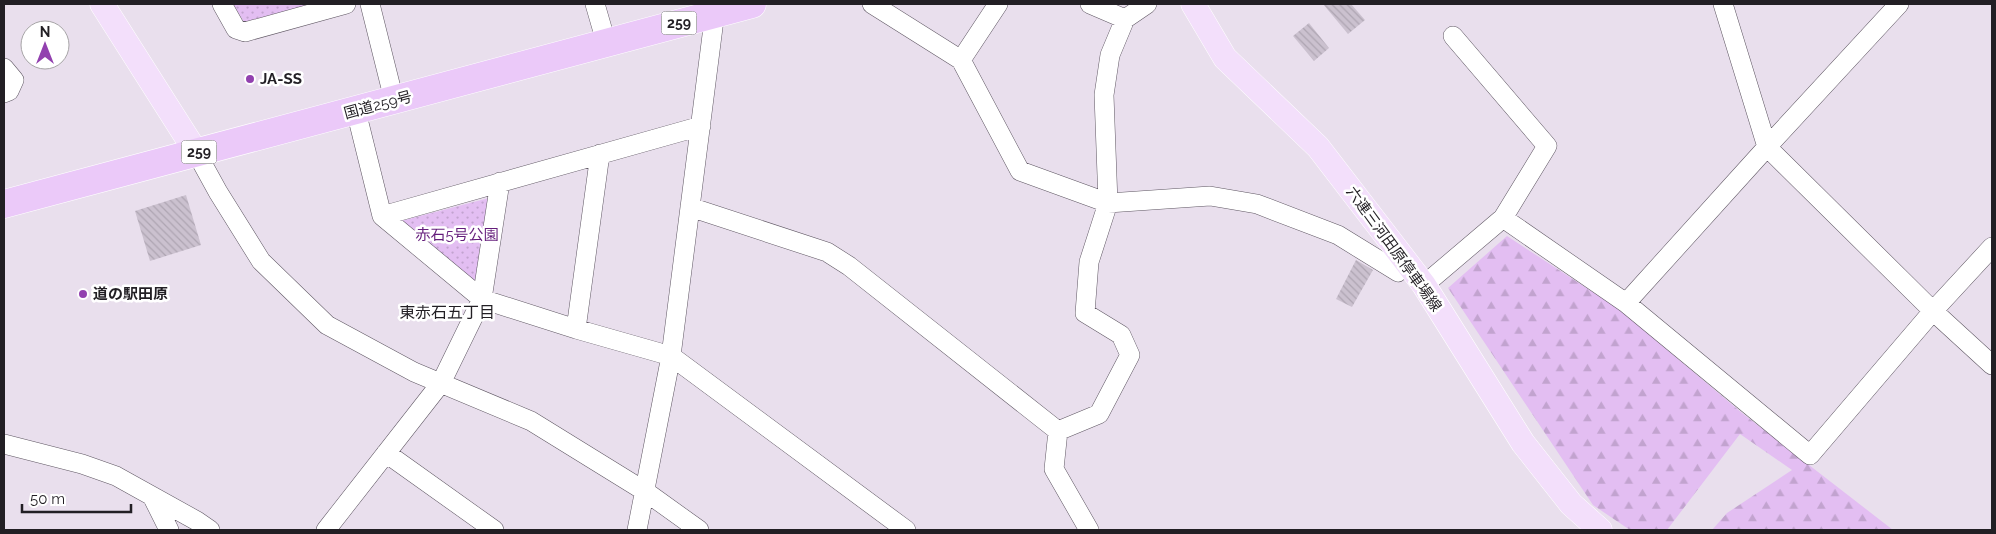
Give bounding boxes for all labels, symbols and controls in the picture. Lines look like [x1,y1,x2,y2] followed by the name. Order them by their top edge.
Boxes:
[662,12,696,34] road number: 259
[20,20,70,70] north arrow
[40,24,50,40] text: N
[260,70,302,88] place label: JA-SS
[244,73,256,85] marker: JA-SS
[342,87,414,123] street label: 国道259号
[182,140,216,163] road number: 259
[1343,183,1445,315] street label: 六連三河田原停車場線
[415,226,499,244] park label: 赤石5号公園
[93,285,168,303] place label: 道の駅田原
[77,288,89,300] marker: 道の駅田原
[399,303,495,322] district label: 東赤石五丁目
[22,482,131,514] scale bar
[30,490,65,508] text: 50 m

